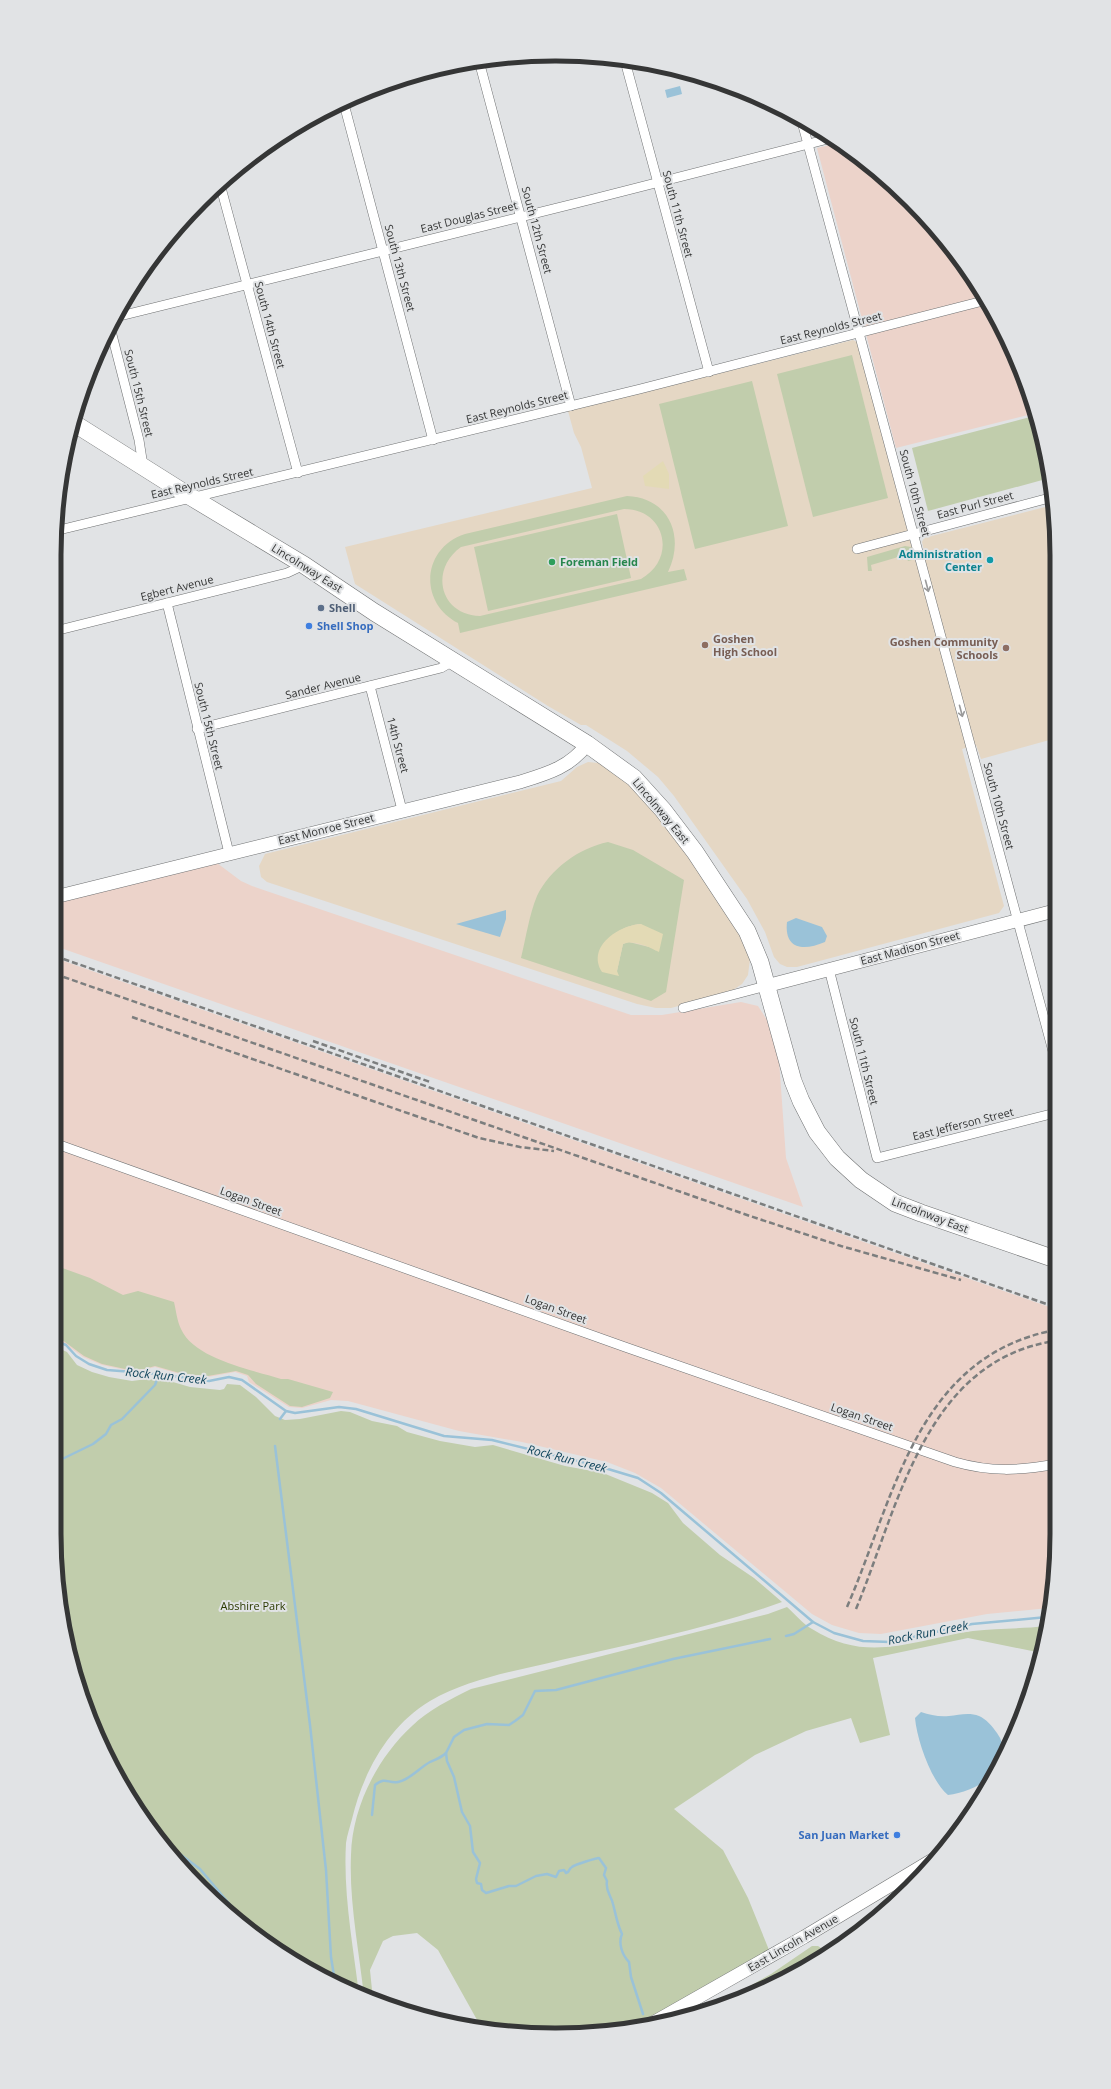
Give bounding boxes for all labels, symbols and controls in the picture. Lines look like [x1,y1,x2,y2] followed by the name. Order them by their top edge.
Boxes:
[660,169,697,259] street label: South 11th Street
[519,185,556,275] street label: South 12th Street
[419,197,519,236] street label: East Douglas Street
[382,223,419,313] street label: South 13th Street
[252,280,289,370] street label: South 14th Street
[778,308,883,347] street label: East Reynolds Street
[121,348,158,438] street label: South 15th Street
[464,387,569,426] street label: East Reynolds Street
[897,448,934,538] street label: South 10th Street
[149,463,255,502] street label: East Reynolds Street
[935,487,1015,522] street label: East Purl Street
[269,540,346,595] street label: Lincolnway East
[899,546,982,574] place label: Administration Center
[560,554,638,569] place label: Foreman Field
[985,555,995,565] marker: Administration Center
[547,557,557,567] marker: Foreman Field
[139,571,215,604] street label: Egbert Avenue
[924,579,931,592] one-way arrow
[329,600,356,615] place label: Shell
[316,603,326,613] marker: Shell
[317,618,373,633] place label: Shell Shop
[304,621,314,631] marker: Shell Shop
[713,631,777,659] place label: Goshen High School
[890,634,999,662] place label: Goshen Community Schools
[700,640,710,650] marker: Goshen High School
[1001,643,1011,653] marker: Goshen Community Schools
[283,669,362,702] street label: Sander Avenue
[191,681,228,771] street label: South 15th Street
[958,704,965,717] one-way arrow
[384,715,413,774] street label: 14th Street
[981,761,1018,851] street label: South 10th Street
[630,775,693,847] street label: Lincolnway East
[276,809,375,848] street label: East Monroe Street
[859,927,961,968] street label: East Madison Street
[846,1016,883,1106] street label: South 11th Street
[911,1104,1015,1143] street label: East Jefferson Street
[218,1182,284,1219] street label: Logan Street
[890,1193,971,1236] street label: Lincolnway East
[523,1290,589,1327] street label: Logan Street
[125,1363,209,1388] water label: Rock Run Creek
[829,1399,895,1434] street label: Logan Street
[526,1440,610,1477] water label: Rock Run Creek
[221,1598,286,1613] park label: Abshire Park
[886,1616,971,1649] water label: Rock Run Creek
[799,1827,889,1842] place label: San Juan Market
[892,1830,902,1840] marker: San Juan Market
[745,1911,841,1975] street label: East Lincoln Avenue

